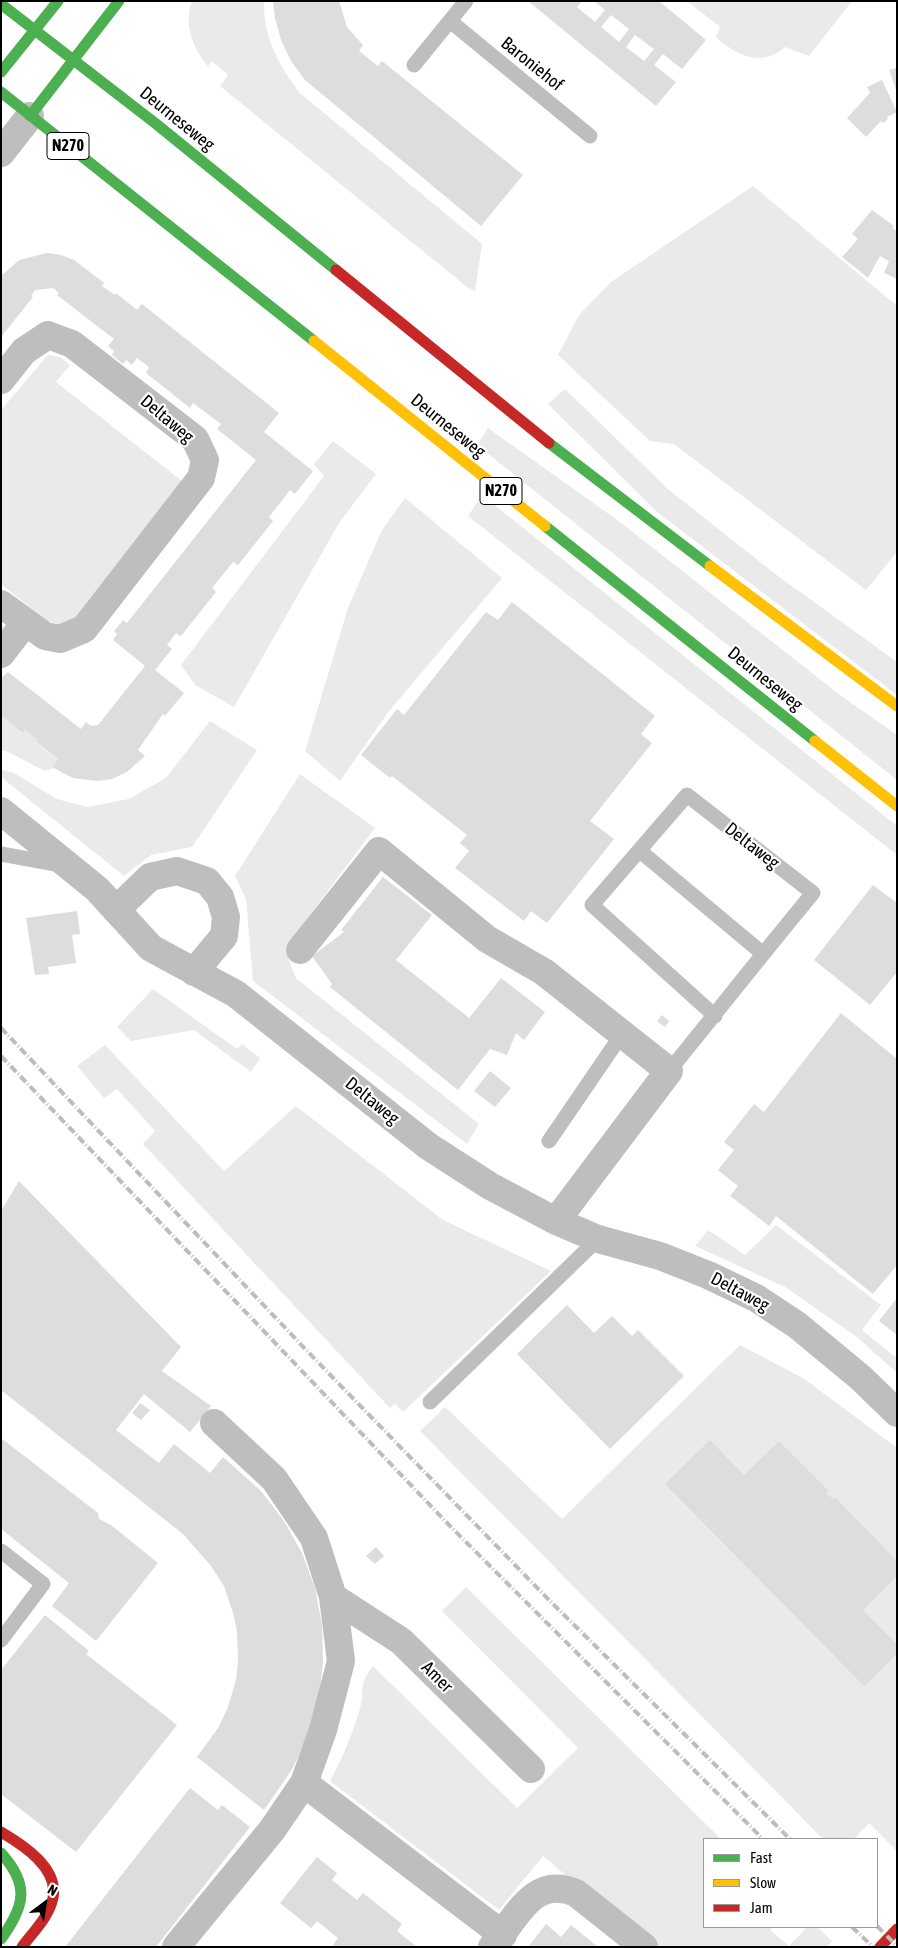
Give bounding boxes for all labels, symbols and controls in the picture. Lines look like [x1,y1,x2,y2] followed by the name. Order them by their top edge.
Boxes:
[496,32,568,96] street label: Baroniehof
[135,82,219,156] street label: Deurneseweg
[47,132,89,160] road number: N270
[406,389,490,463] street label: Deurneseweg
[136,390,198,448] street label: Deltaweg
[480,478,522,504] road number: N270
[723,642,807,716] street label: Deurneseweg
[721,818,783,874] street label: Deltaweg
[341,1073,403,1129] street label: Deltaweg
[707,1268,773,1316] street label: Deltaweg
[417,1657,457,1697] street label: Amer
[703,1838,878,1928] legend
[750,1849,772,1866] text: Fast
[750,1874,776,1891] text: Slow
[20,1878,70,1928] north arrow
[45,1881,60,1899] text: N
[750,1899,773,1916] text: Jam

